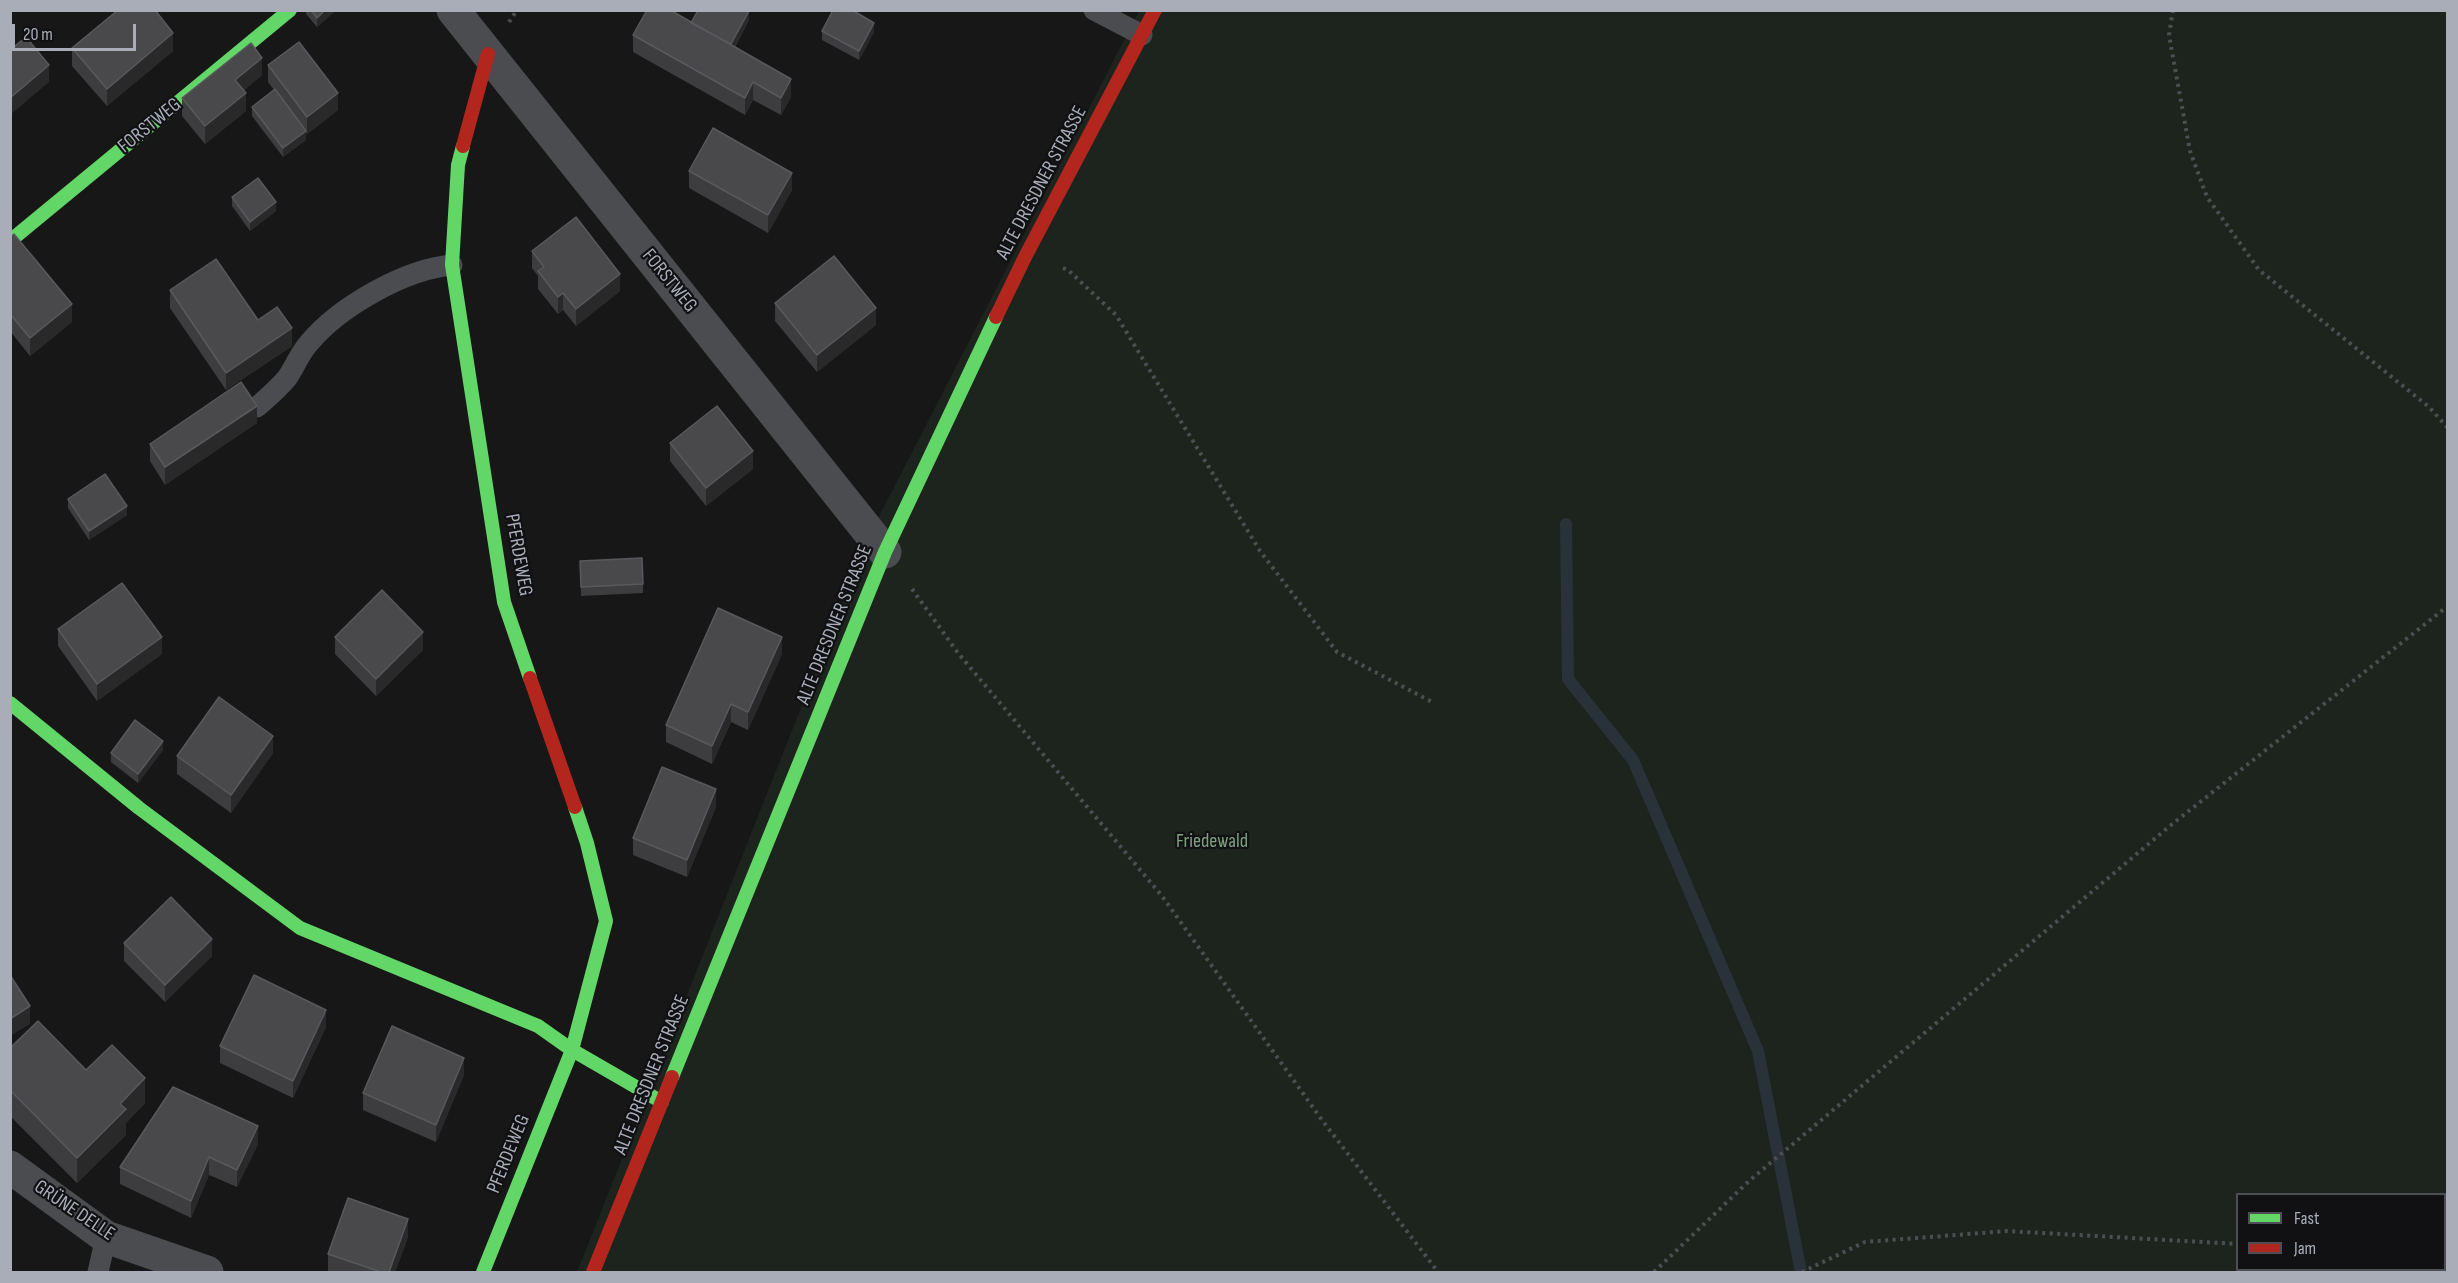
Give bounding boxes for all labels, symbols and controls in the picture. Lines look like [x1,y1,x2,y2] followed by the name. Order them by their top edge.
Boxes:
[15,12,140,50] scale bar
[23,24,53,45] text: 20 m
[114,93,186,159] street label: FORSTWEG
[991,102,1093,264] street label: ALTE DRESDNER STRASSE
[636,245,702,317] street label: FORSTWEG
[499,512,537,598] street label: PFERDEWEG
[792,542,878,708] street label: ALTE DRESDNER STRASSE
[1176,830,1248,854] park label: Friedewald
[609,992,695,1158] street label: ALTE DRESDNER STRASSE
[482,1111,536,1197] street label: PFERDEWEG
[29,1175,119,1247] street label: GRÜNE DELLE
[2236,1193,2446,1271] legend
[2294,1208,2319,1229] text: Fast
[2294,1238,2316,1259] text: Jam

